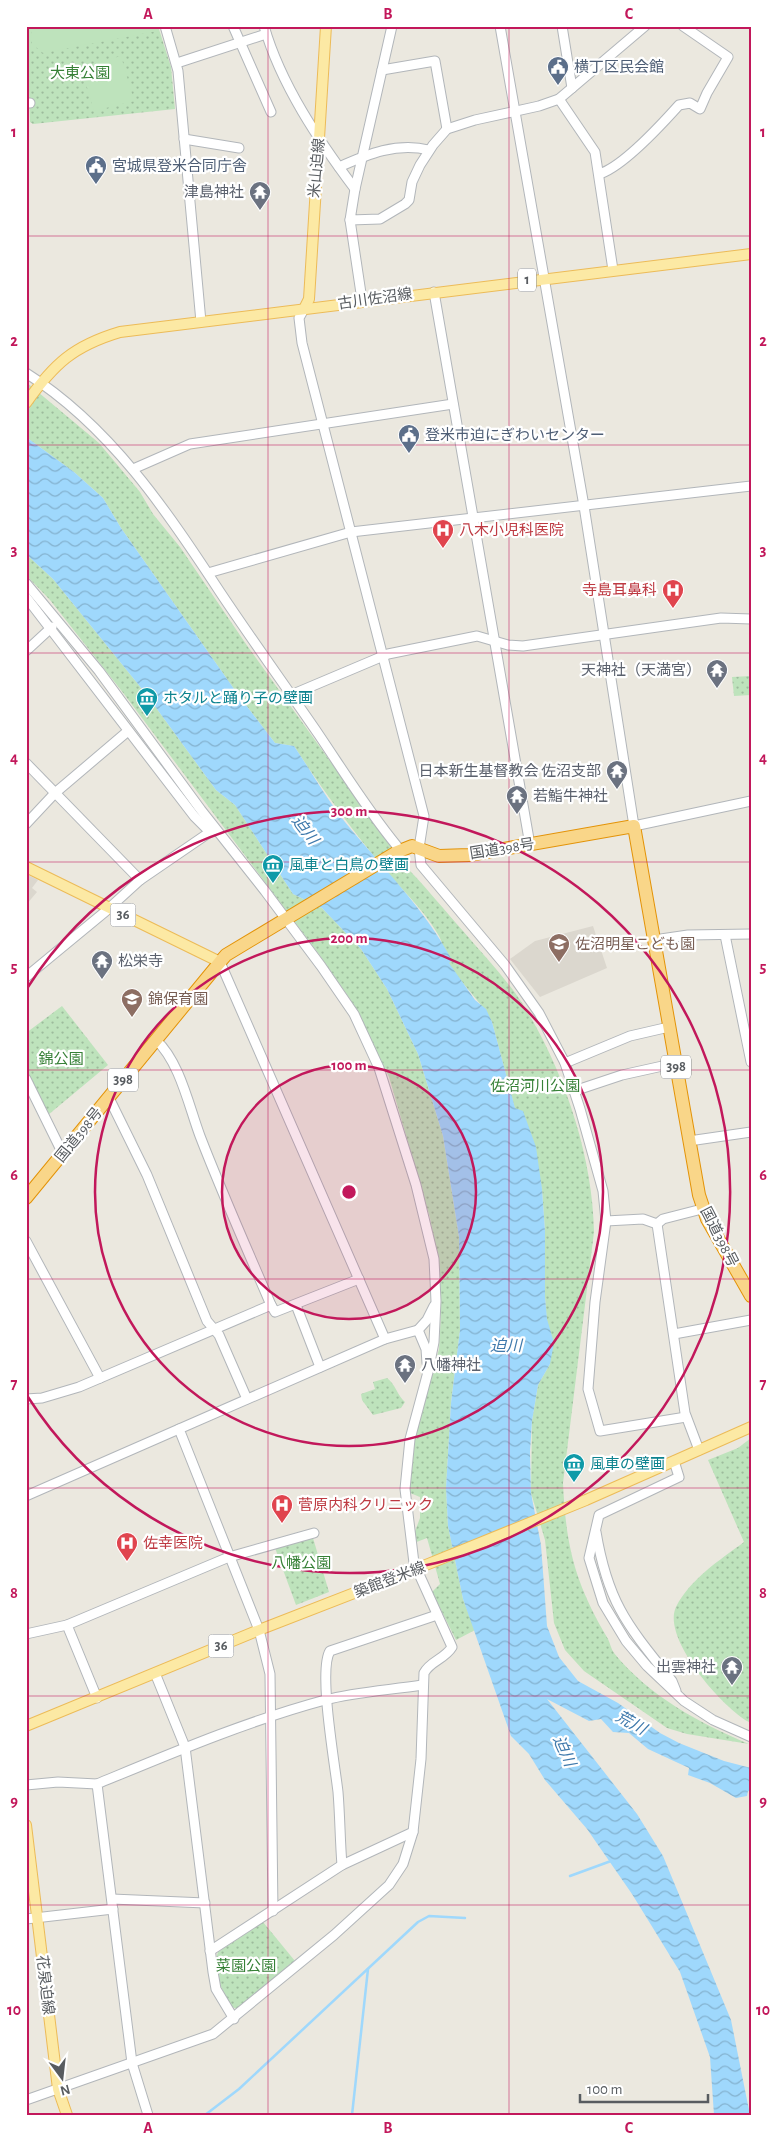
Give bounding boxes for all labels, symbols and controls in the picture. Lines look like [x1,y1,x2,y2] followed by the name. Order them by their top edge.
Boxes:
[143,6,153,22] text: A
[383,6,393,22] text: B
[625,6,634,22] text: C
[546,55,570,86] public building icon: 横丁区民会館
[574,59,664,75] place label: 横丁区民会館
[50,65,110,81] park label: 大東公園
[11,124,17,140] text: 1
[760,124,766,140] text: 1
[306,137,327,199] street label: 米山迫線
[84,154,108,185] public building icon: 宮城県登米合同庁舎
[112,158,247,174] place label: 宮城県登米合同庁舎
[248,180,272,211] temple icon: 津島神社
[184,184,244,200] place label: 津島神社
[518,268,536,292] road number: 1
[337,285,413,312] street label: 古川佐沼線
[10,333,18,349] text: 2
[759,333,767,349] text: 2
[397,423,421,454] public building icon: 登米市迫にぎわいセンター
[425,427,605,443] place label: 登米市迫にぎわいセンター
[431,518,455,549] hospital icon: 八木小児科医院
[459,522,564,538] place label: 八木小児科医院
[11,542,18,558] text: 3
[760,542,767,558] text: 3
[661,578,685,609] hospital icon: 寺島耳鼻科
[582,582,657,598] place label: 寺島耳鼻科
[705,658,729,689] temple icon: 天神社（天満宮）
[581,662,701,678] place label: 天神社（天満宮）
[135,686,159,717] museum icon: ホタルと踊り子の壁画
[163,690,313,706] place label: ホタルと踊り子の壁画
[10,750,18,766] text: 4
[759,750,767,766] text: 4
[605,759,629,790] temple icon: 日本新生基督教会 佐沼支部
[419,763,601,779] place label: 日本新生基督教会 佐沼支部
[505,784,529,815] temple icon: 若鮨牛神社
[533,788,608,804] place label: 若鮨牛神社
[331,804,367,819] text: 300 m
[289,812,323,849] water label: 迫川
[468,835,535,862] street label: 国道398号
[261,853,285,884] museum icon: 風車と白鳥の壁画
[289,857,409,873] place label: 風車と白鳥の壁画
[110,904,136,926] road number: 36
[330,931,368,946] text: 200 m
[547,932,571,963] school or university icon: 佐沼明星こども園
[575,936,695,952] place label: 佐沼明星こども園
[90,949,114,980] temple icon: 松栄寺
[118,953,163,969] place label: 松栄寺
[11,959,18,975] text: 5
[760,959,767,975] text: 5
[120,987,144,1018] school or university icon: 錦保育園
[148,990,208,1007] place label: 錦保育園
[38,1050,84,1067] park label: 錦公園
[661,1056,691,1078] road number: 398
[331,1058,367,1073] text: 100 m
[108,1068,138,1092] road number: 398
[490,1078,580,1094] park label: 佐沼河川公園
[52,1104,105,1165] street label: 国道398号
[10,1167,18,1183] text: 6
[759,1167,767,1183] text: 6
[340,1183,358,1201] centre of rings
[697,1204,741,1270] street label: 国道398号
[490,1337,524,1354] water label: 迫川
[393,1353,417,1384] temple icon: 八幡神社
[421,1357,481,1373] place label: 八幡神社
[11,1376,18,1392] text: 7
[760,1376,767,1392] text: 7
[562,1452,586,1483] museum icon: 風車の壁画
[590,1456,665,1472] place label: 風車の壁画
[270,1493,294,1524] hospital icon: 菅原内科クリニック
[298,1497,433,1513] place label: 菅原内科クリニック
[115,1531,139,1562] hospital icon: 佐幸医院
[143,1535,203,1551] place label: 佐幸医院
[271,1555,331,1571] park label: 八幡公園
[352,1559,428,1600] street label: 築館登米線
[10,1585,18,1601] text: 8
[759,1585,767,1601] text: 8
[208,1634,234,1658] road number: 36
[720,1655,744,1686] temple icon: 出雲神社
[656,1659,716,1675] place label: 出雲神社
[613,1707,651,1739] water label: 荒川
[550,1733,580,1771] water label: 迫川
[10,1793,18,1809] text: 9
[759,1793,767,1809] text: 9
[34,1954,57,2016] street label: 花泉迫線
[216,1958,276,1974] park label: 菜園公園
[7,2002,21,2018] text: 10
[756,2002,770,2018] text: 10
[38,2054,88,2104] north arrow
[580,2071,707,2103] scale bar
[59,2082,72,2098] text: N
[587,2082,622,2097] text: 100 m
[143,2120,153,2136] text: A
[383,2120,393,2136] text: B
[625,2120,634,2136] text: C

